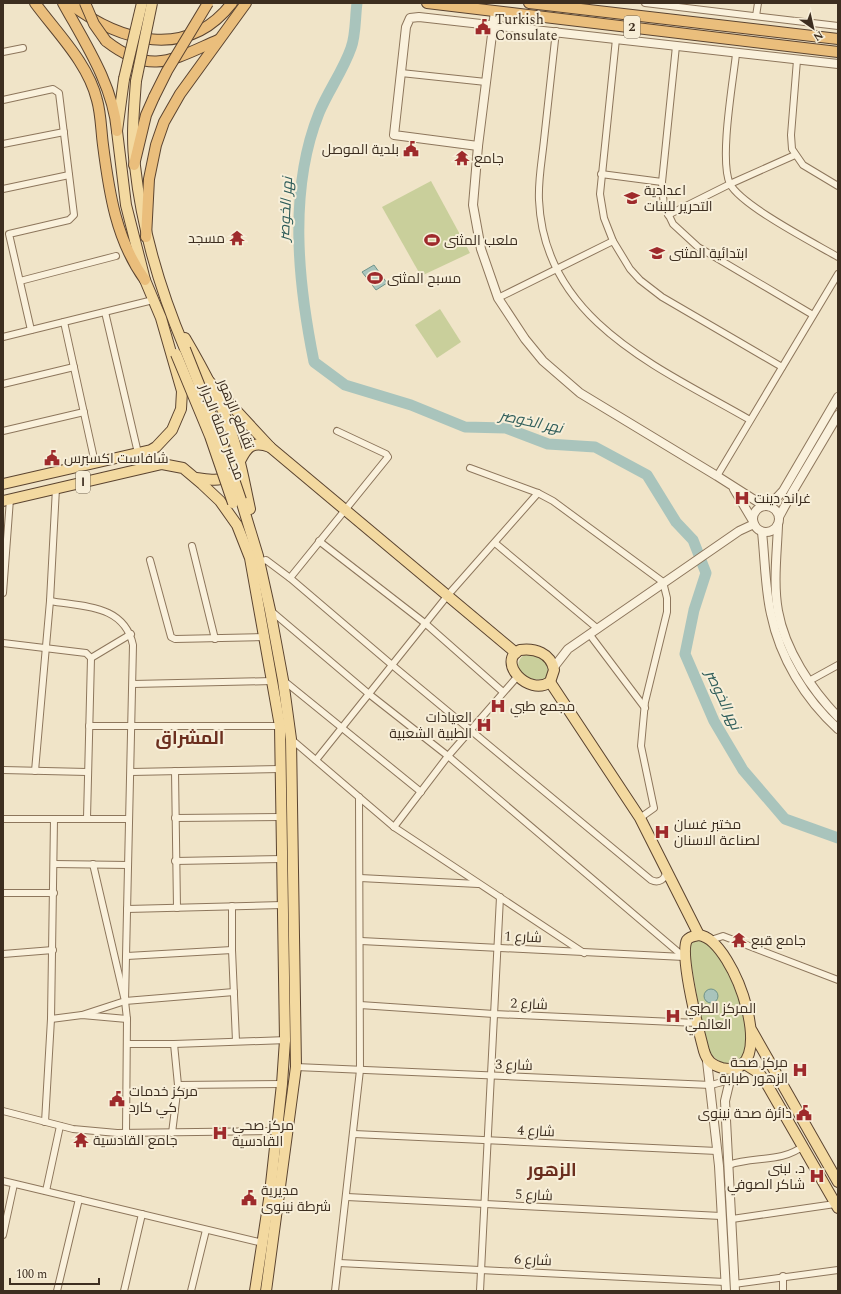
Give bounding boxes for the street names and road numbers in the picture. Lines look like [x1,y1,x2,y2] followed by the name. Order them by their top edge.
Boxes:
[624,16,640,38] road number: 2
[212,375,260,453] street label: تقاطع الزهور
[194,380,250,483] street label: مجسر حاملة الجرار
[76,471,90,493] road number: ١
[504,926,542,948] street label: شارع 1
[510,993,548,1015] street label: شارع 2
[495,1054,533,1076] street label: شارع 3
[517,1120,555,1142] street label: شارع 4
[515,1184,553,1206] street label: شارع 5
[514,1249,552,1271] street label: شارع 6

